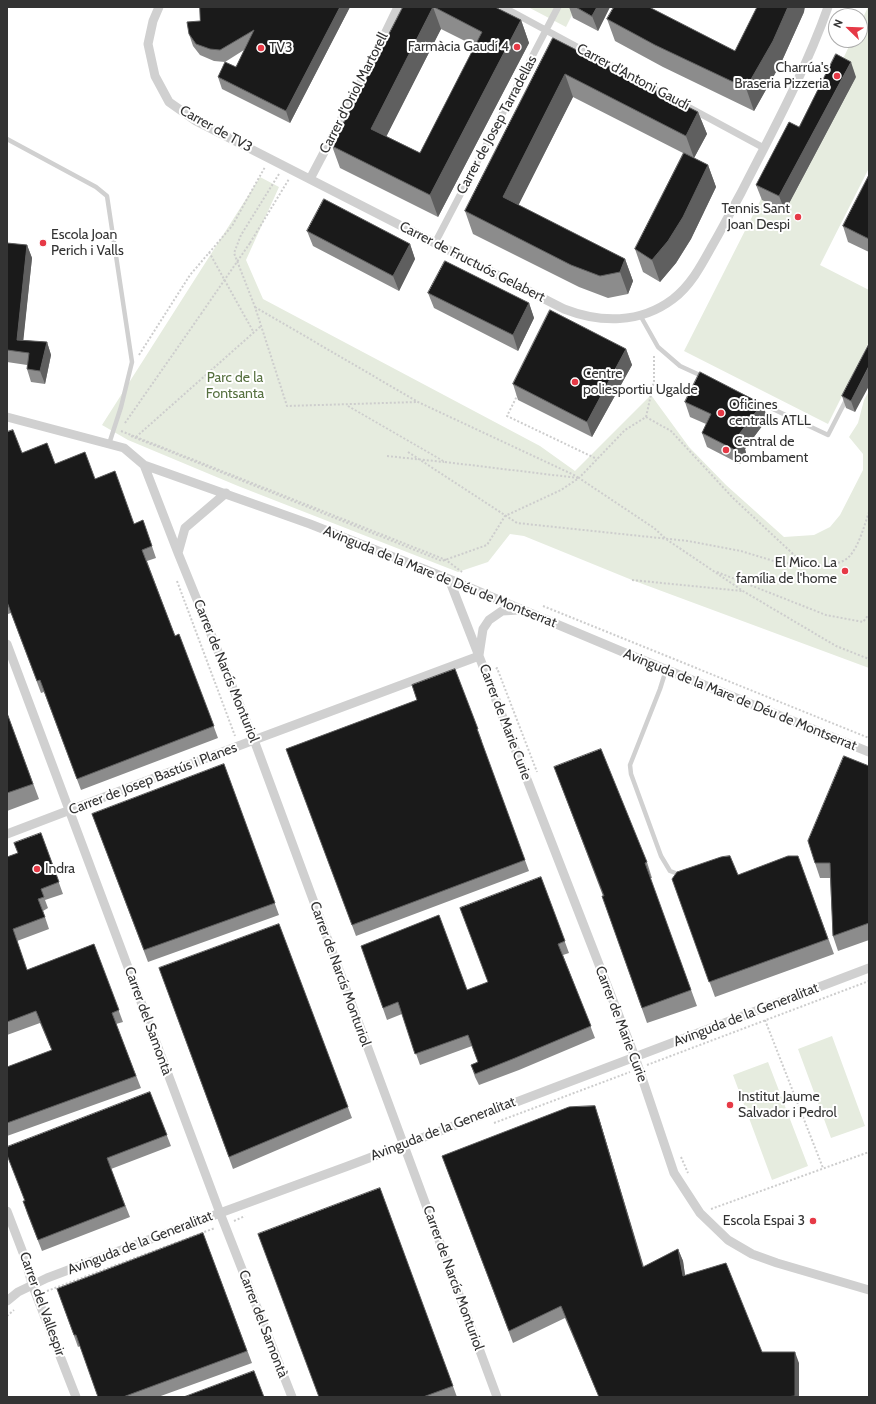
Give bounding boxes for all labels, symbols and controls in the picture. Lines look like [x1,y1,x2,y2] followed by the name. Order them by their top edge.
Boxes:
[828,8,868,48] north arrow
[830,17,846,30] text: N
[316,30,392,156] street label: Carrer d'Oriol Martorell
[408,39,509,55] place label: Farmàcia Gaudí 4
[269,40,293,56] place label: TV3
[574,40,692,114] street label: Carrer d'Antoni Gaudí
[512,42,522,52] marker: Farmàcia Gaudí 4
[256,43,266,53] marker: TV3
[453,53,541,197] street label: Carrer de Josep Tarradellas
[734,60,829,92] place label: Charrúa's Braseria Pizzeria
[832,71,842,81] marker: Charrúa's Braseria Pizzeria
[177,102,255,156] street label: Carrer de TV3
[722,201,790,234] place label: Tennis Sant Joan Despi
[793,212,803,222] marker: Tennis Sant Joan Despi
[396,218,548,306] street label: Carrer de Fructuós Gelabert
[51,227,124,260] place label: Escola Joan Perich i Valls
[38,238,48,248] marker: Escola Joan Perich i Valls
[583,366,698,398] place label: Centre poliesportiu Ugalde
[206,370,264,402] park label: Parc de la Fontsanta
[570,377,580,387] marker: Centre poliesportiu Ugalde
[729,397,811,430] place label: Oficines centralls ATLL
[716,408,726,418] marker: Oficines centralls ATLL
[734,434,808,466] place label: Central de bombament
[721,445,731,455] marker: Central de bombament
[321,522,559,632] street label: Avinguda de la Mare de Déu de Montserrat
[736,555,837,588] place label: El Mico. La família de l'home
[840,566,850,576] marker: El Mico. La família de l'home
[190,597,262,745] street label: Carrer de Narcís Monturiol
[621,645,859,755] street label: Avinguda de la Mare de Déu de Montserrat
[475,662,535,782] street label: Carrer de Marie Curie
[67,739,239,819] street label: Carrer de Josep Bastús i Planes
[45,861,75,877] place label: Indra
[32,864,42,874] marker: Indra
[306,899,374,1049] street label: Carrer de Narcís Monturiol
[121,964,175,1078] street label: Carrer del Samontà
[591,964,651,1084] street label: Carrer de Marie Curie
[671,980,821,1050] street label: Avinguda de la Generalitat
[738,1089,837,1122] place label: Institut Jaume Salvador i Pedrol
[368,1094,518,1164] street label: Avinguda de la Generalitat
[725,1100,735,1110] marker: Institut Jaume Salvador i Pedrol
[419,1203,487,1353] street label: Carrer de Narcís Monturiol
[65,1208,215,1278] street label: Avinguda de la Generalitat
[723,1213,805,1229] place label: Escola Espai 3
[808,1216,818,1226] marker: Escola Espai 3
[15,1250,69,1358] street label: Carrer del Vallespir
[235,1268,291,1380] street label: Carrer del Samontà

